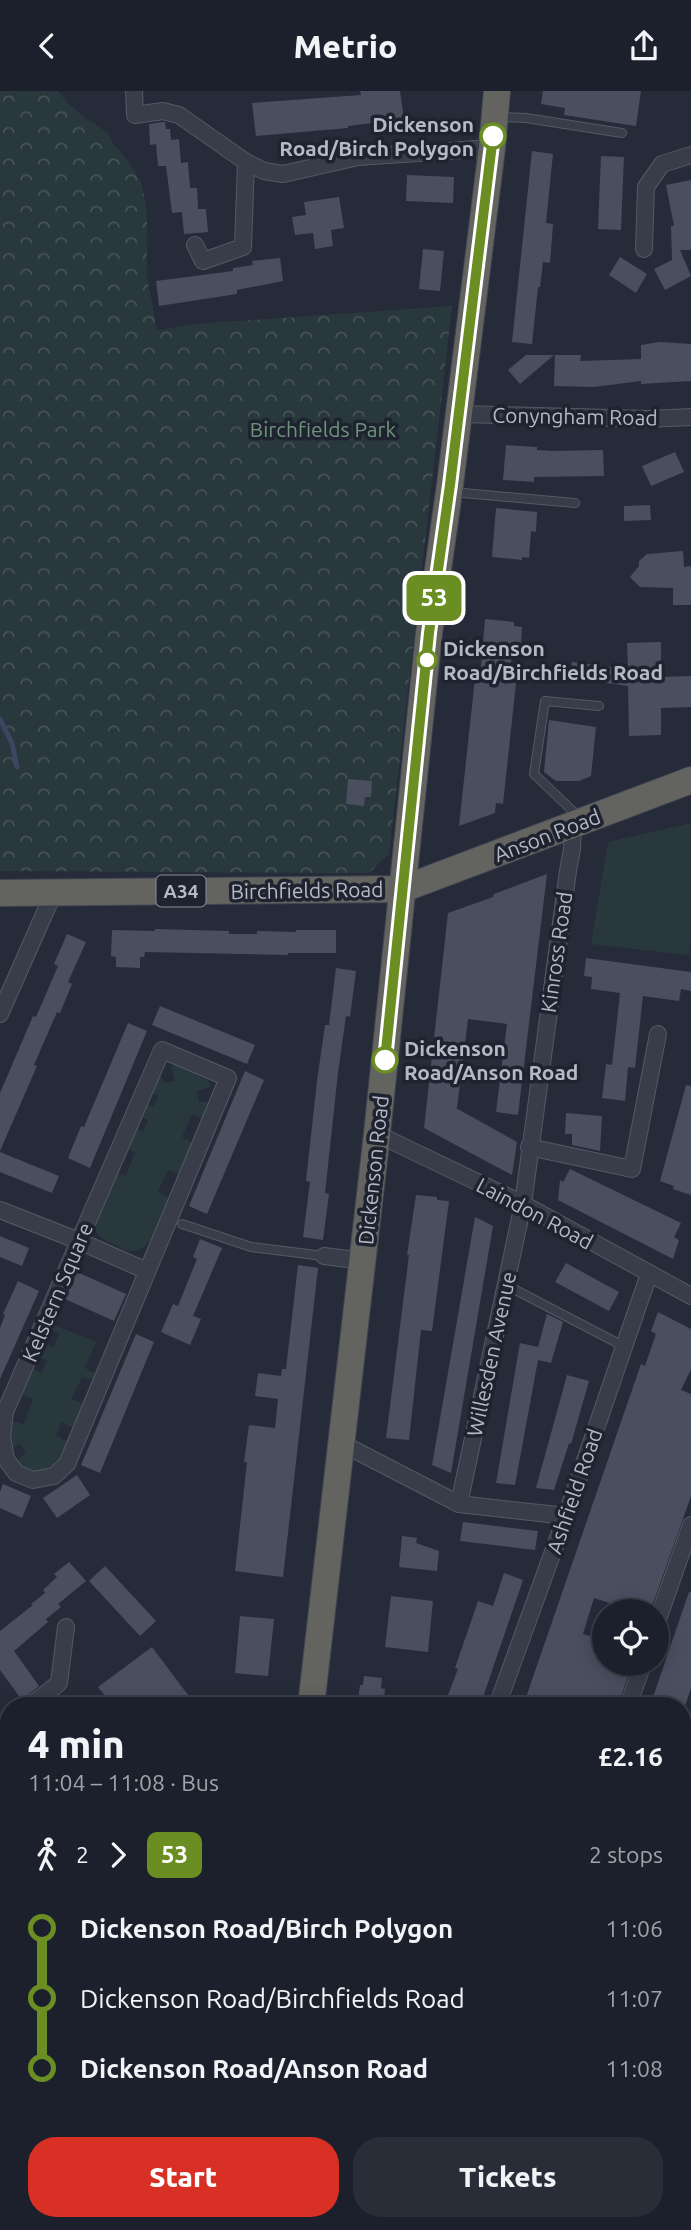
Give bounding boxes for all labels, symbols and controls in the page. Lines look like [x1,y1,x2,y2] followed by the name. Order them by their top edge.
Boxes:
[28,27,66,65] icon: back
[625,27,663,65] icon: share
[294,28,397,64] text: Metrio
[279,112,474,160] place label: Dickenson Road/Birch Polygon
[480,123,506,149] marker: Dickenson Road/Birch Polygon
[492,403,658,429] street label: Conyngham Road
[250,417,397,441] park label: Birchfields Park
[402,575,466,621] line badge: 53
[420,584,448,611] text: 53
[443,636,663,684] place label: Dickenson Road/Birchfields Road
[417,650,437,670] marker: Dickenson Road/Birchfields Road
[490,804,604,866] street label: Anson Road
[156,876,206,907] road number: A34
[230,877,384,903] street label: Birchfields Road
[536,890,576,1014] street label: Kinross Road
[404,1036,578,1084] place label: Dickenson Road/Anson Road
[372,1047,398,1073] marker: Dickenson Road/Anson Road
[353,1094,393,1246] street label: Dickenson Road
[473,1172,597,1254] street label: Laindon Road
[17,1219,97,1365] street label: Kelstern Square
[462,1269,520,1439] street label: Willesden Avenue
[541,1425,607,1557] street label: Ashfield Road
[592,1599,669,1676] map controls
[592,1599,669,1676] button: locate
[28,1723,125,1765] text: 4 min
[598,1742,663,1771] text: £2.16
[28,1770,219,1795] text: 11:04 – 11:08 · Bus
[28,1836,66,1874] icon: walk
[99,1836,137,1874] icon: forward
[161,1841,188,1868] text: 53
[76,1842,89,1867] text: 2
[589,1842,663,1867] text: 2 stops
[80,1914,453,1943] text: Dickenson Road/Birch Polygon
[605,1916,663,1941] text: 11:06
[80,1984,465,2013] text: Dickenson Road/Birchfields Road
[605,1986,663,2011] text: 11:07
[80,2054,428,2083] text: Dickenson Road/Anson Road
[605,2056,663,2081] text: 11:08
[28,2137,339,2217] button: Start
[353,2137,663,2217] button: Tickets

